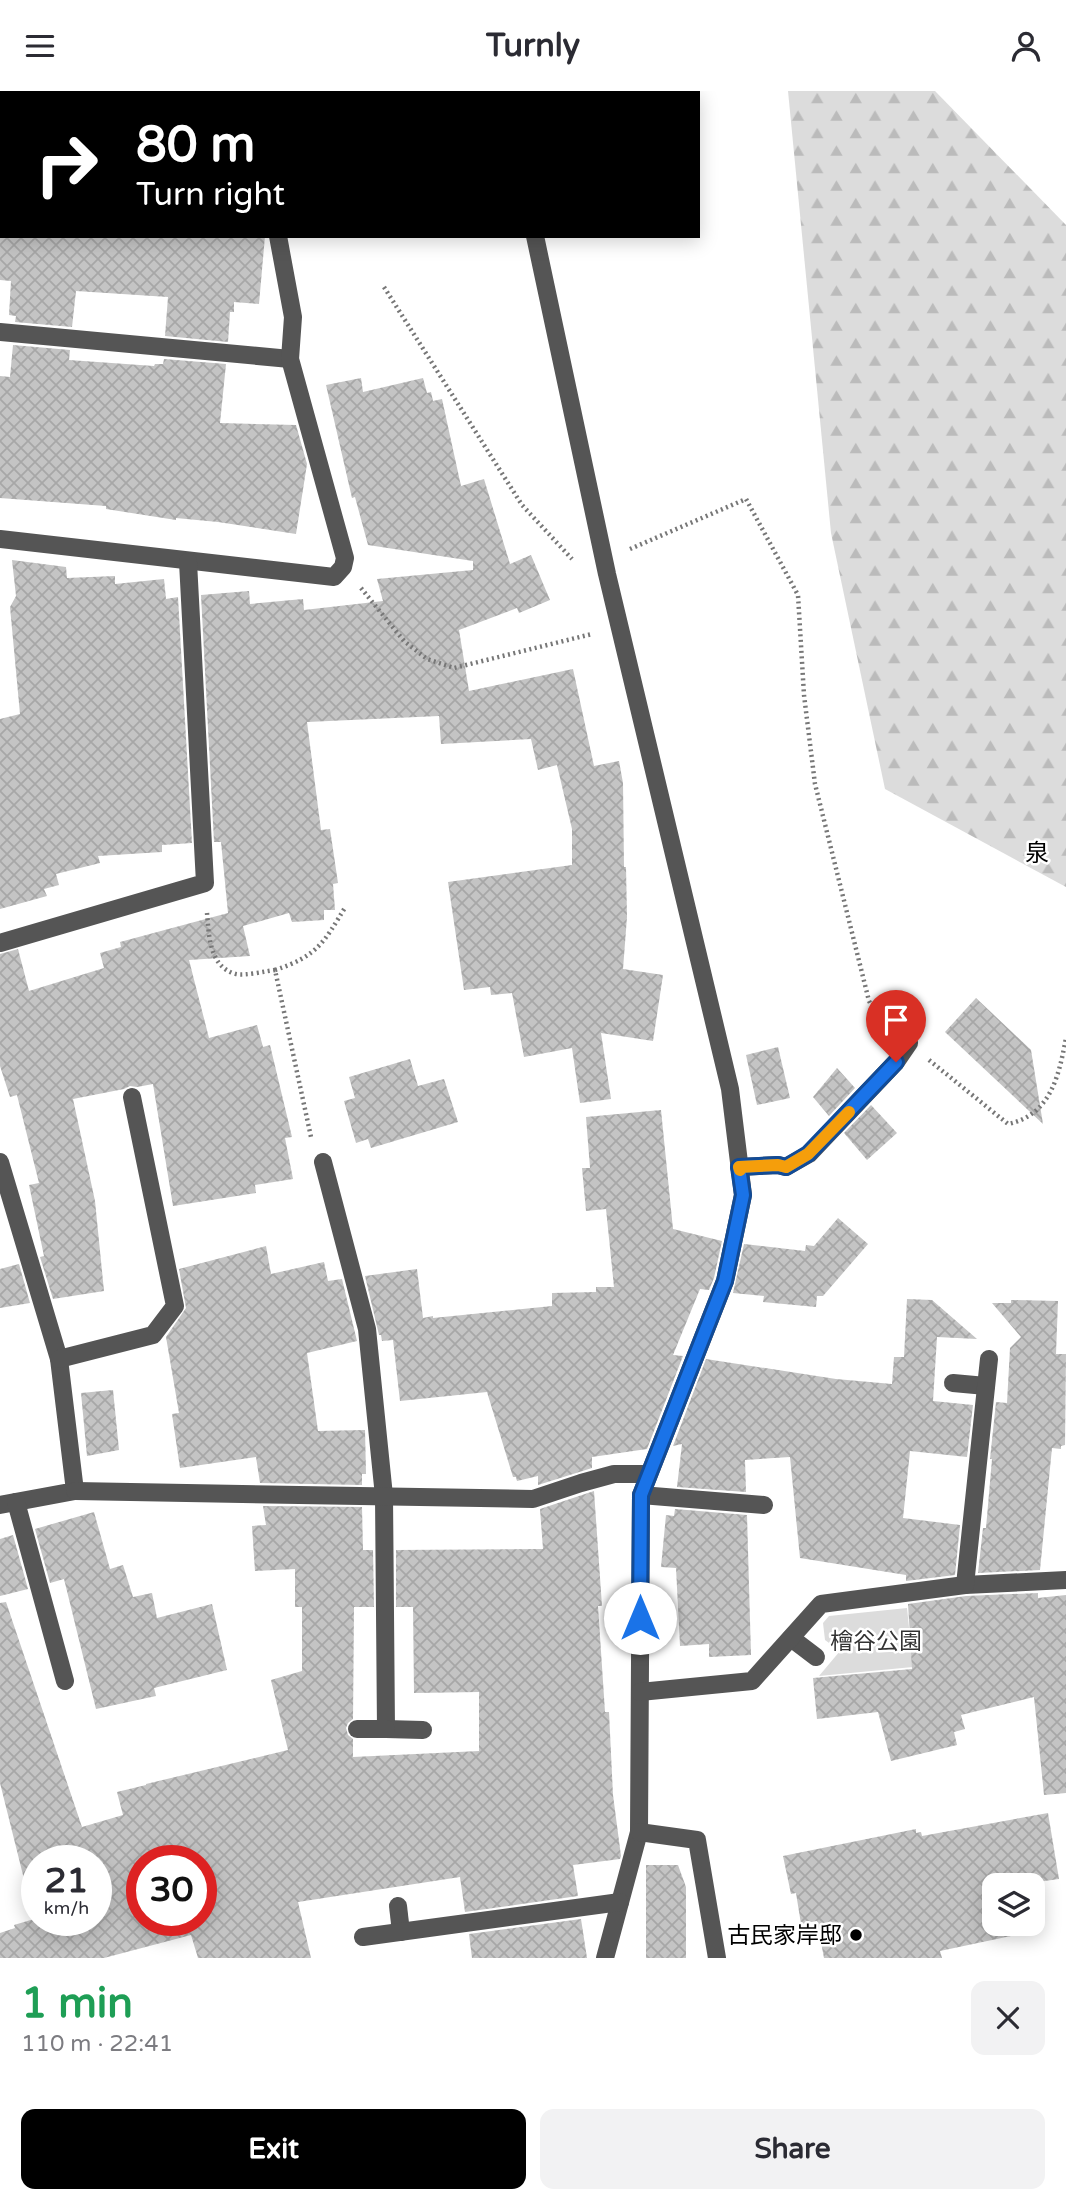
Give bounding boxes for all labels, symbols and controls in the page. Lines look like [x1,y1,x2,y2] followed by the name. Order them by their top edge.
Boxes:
[21,27,59,65] icon: menu
[486,27,580,65] text: Turnly
[1007,27,1045,65] icon: person
[136,116,255,175] text: 80 m
[21,119,112,210] icon: right
[136,176,285,214] text: Turn right
[1025,839,1049,868] district label: 泉
[866,990,926,1062] pin
[877,1001,915,1039] icon: arrive
[603,1581,677,1655] position arrow
[830,1628,922,1656] park label: 檜谷公園
[126,1845,217,1936] speed limit sign: 30
[45,1860,88,1902] text: 21
[982,1873,1045,1936] map controls
[982,1873,1045,1936] button: layers
[44,1897,89,1919] text: km/h
[727,1922,842,1950] place label: 古民家岸邸
[848,1927,864,1943] marker: 古民家岸邸
[21,1978,133,2029] text: 1 min
[971,1981,1045,2055] button: close
[21,2030,173,2058] text: 110 m · 22:41
[21,2109,526,2189] button: Exit
[540,2109,1045,2189] button: Share

